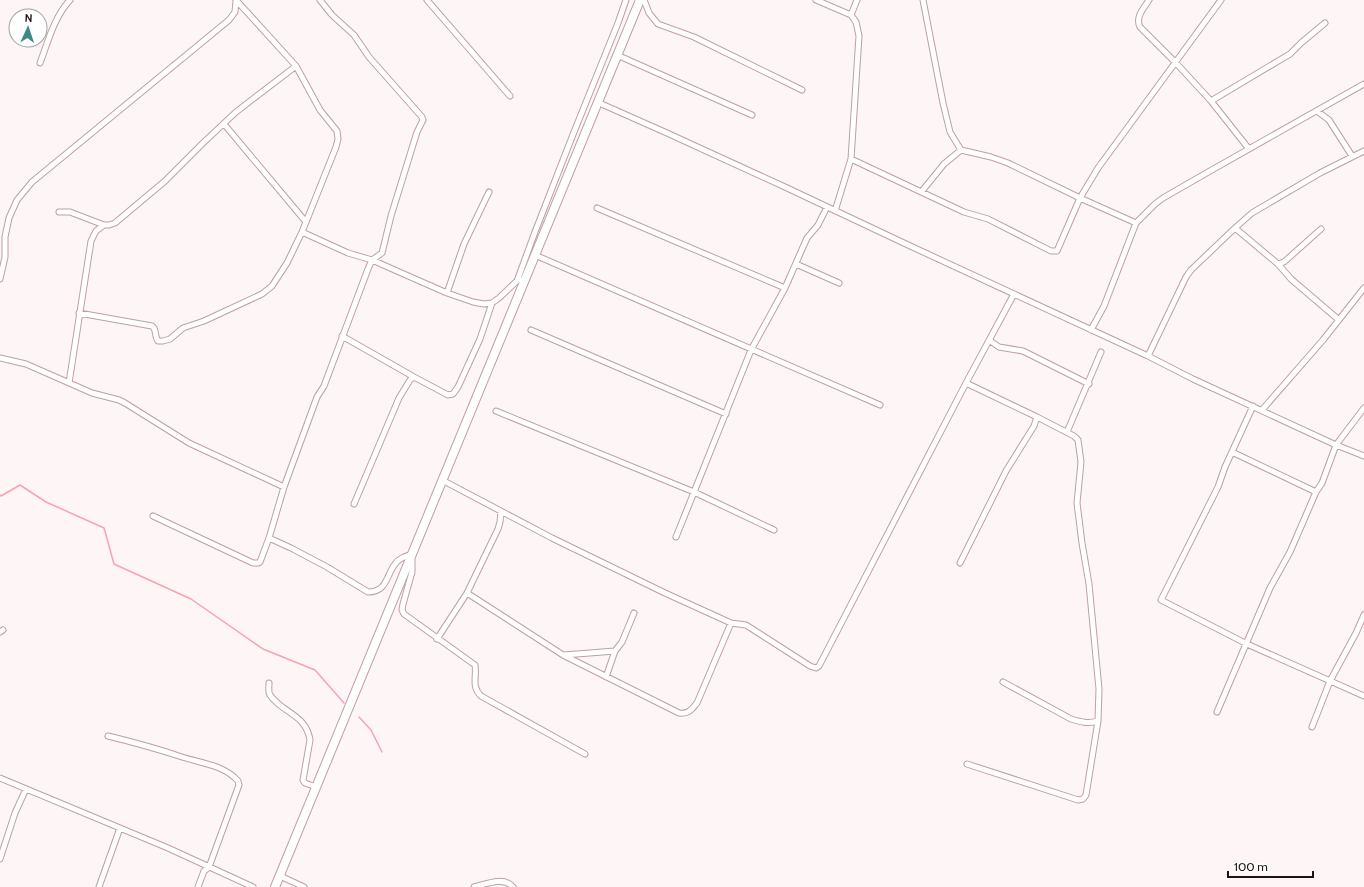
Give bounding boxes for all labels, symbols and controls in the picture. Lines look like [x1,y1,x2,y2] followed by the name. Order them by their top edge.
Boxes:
[8,8,48,48] north arrow
[24,11,33,25] text: N
[1228,853,1313,879] scale bar
[1234,859,1268,874] text: 100 m

